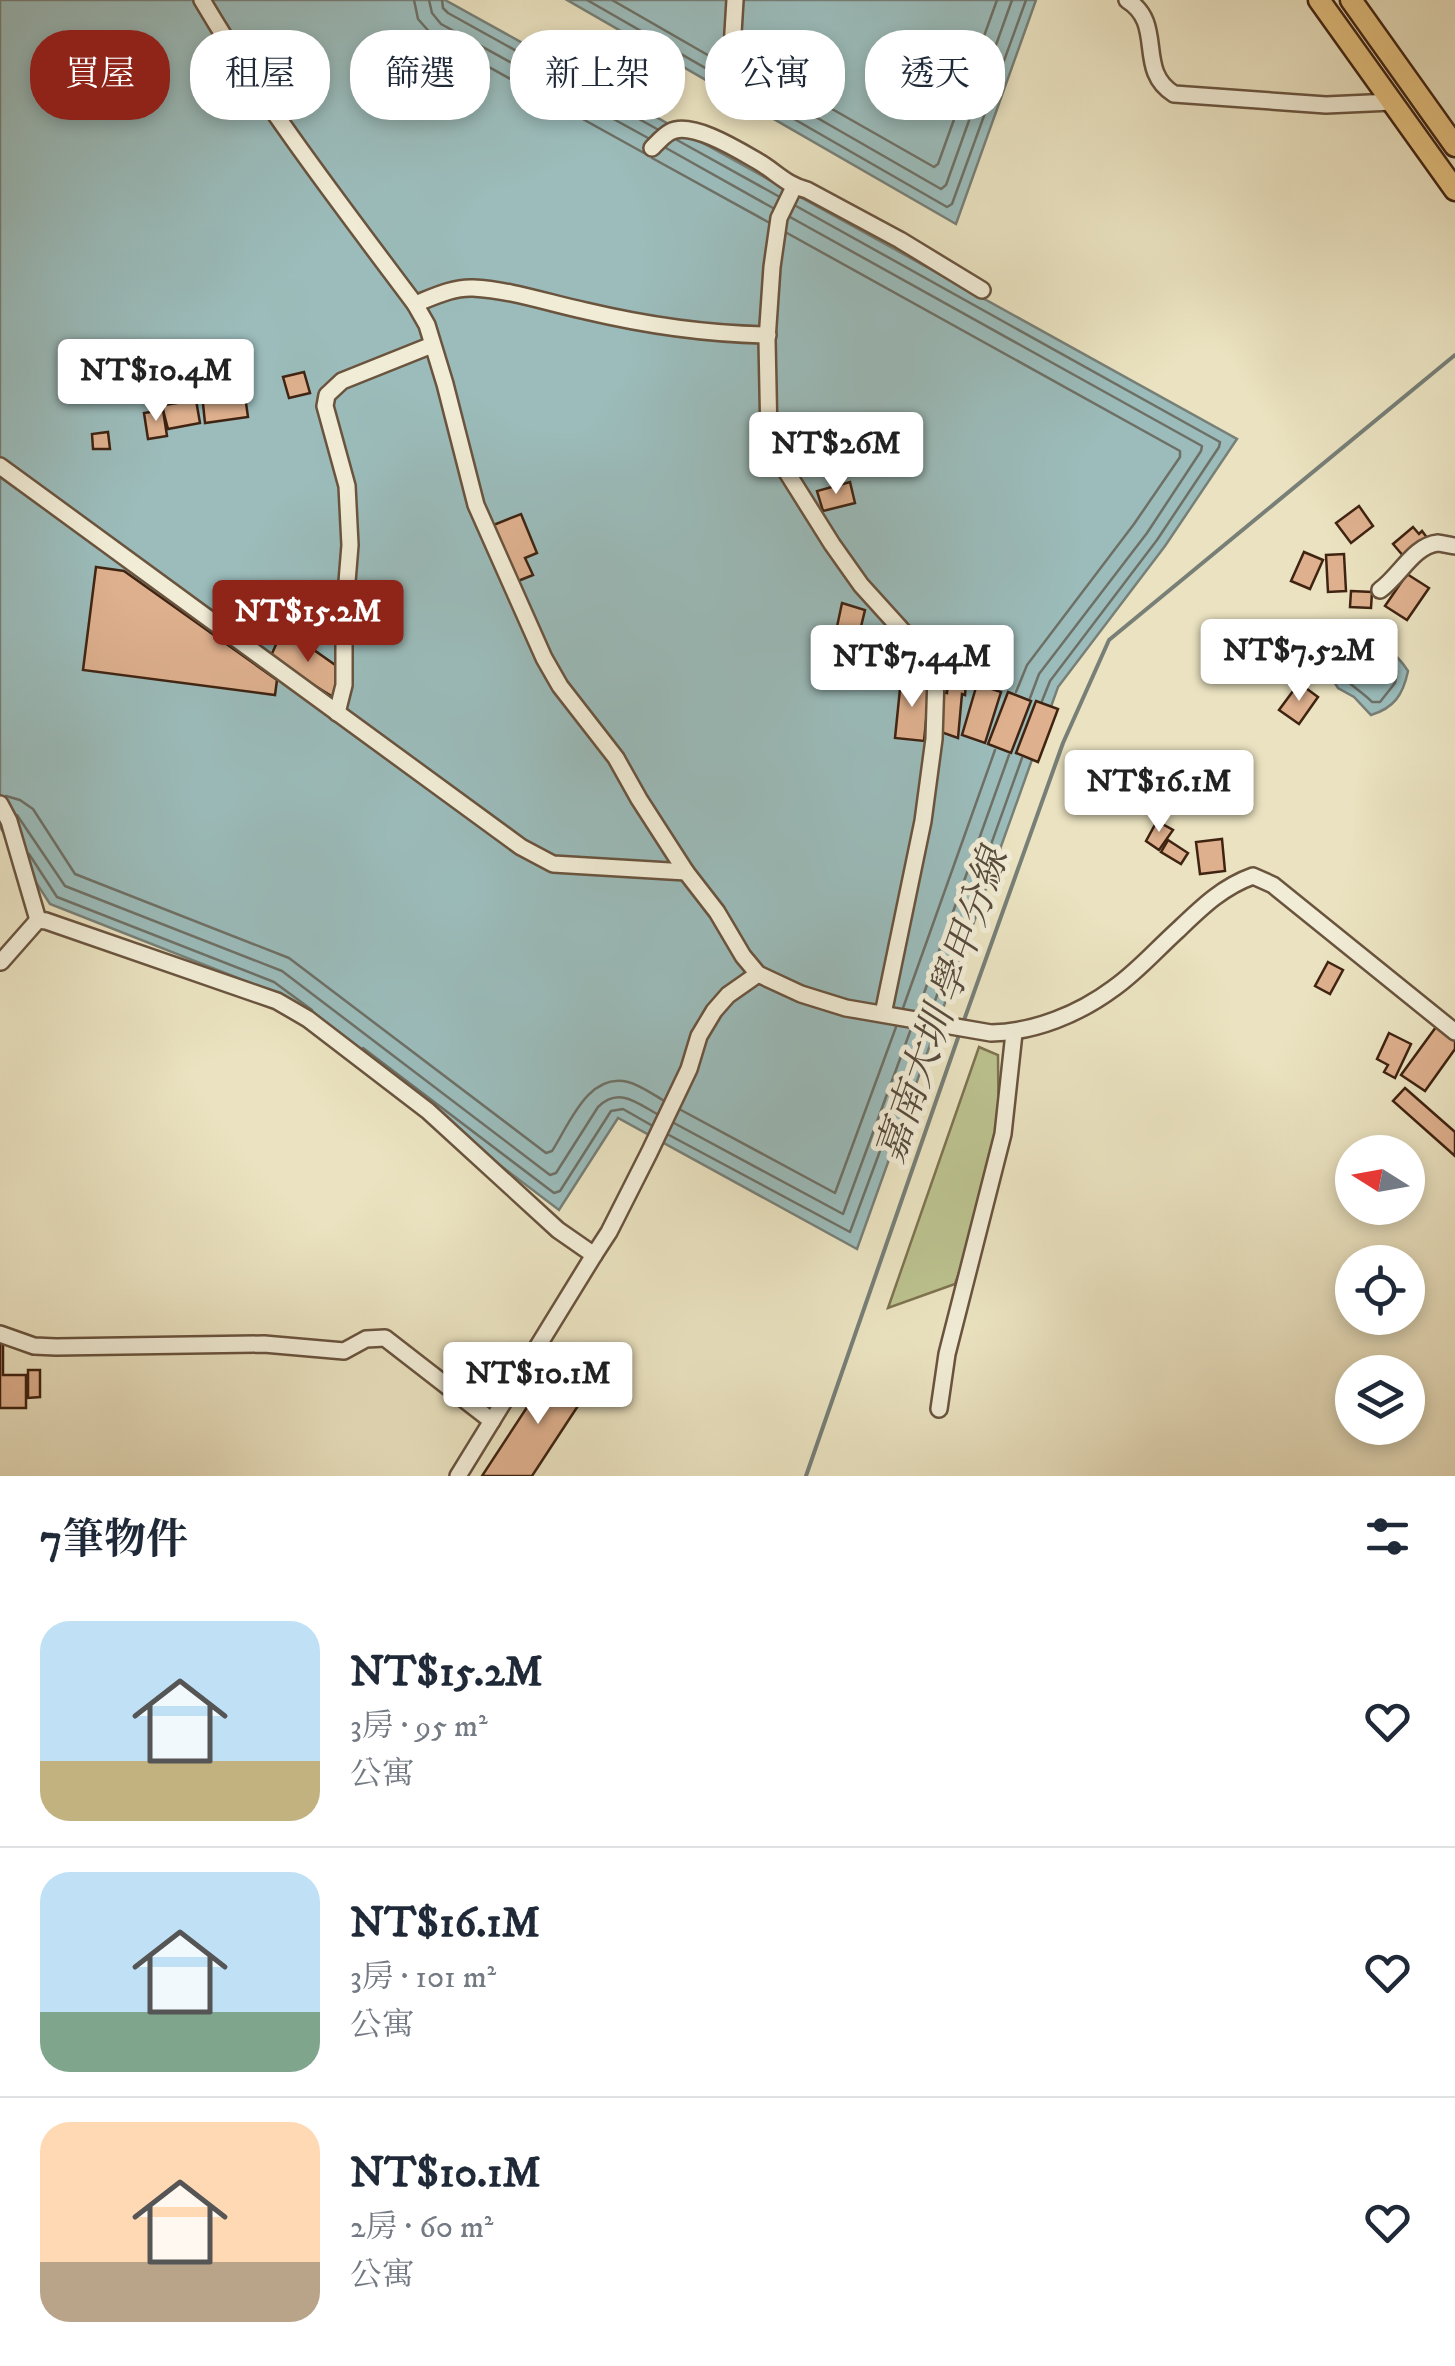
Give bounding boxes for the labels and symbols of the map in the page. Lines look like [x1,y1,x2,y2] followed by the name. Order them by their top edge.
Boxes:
[53,339,259,424] pin: NT$10.4M
[755,412,917,497] pin: NT$26M
[205,580,411,665] pin: NT$15.2M
[1196,619,1402,704] pin: NT$7.52M
[809,625,1015,710] pin: NT$7.44M
[1056,750,1262,835] pin: NT$16.1M
[867,839,1022,1170] water label: 嘉南大圳 學甲分線
[1335,1135,1425,1225] north arrow
[435,1342,641,1427] pin: NT$10.1M

